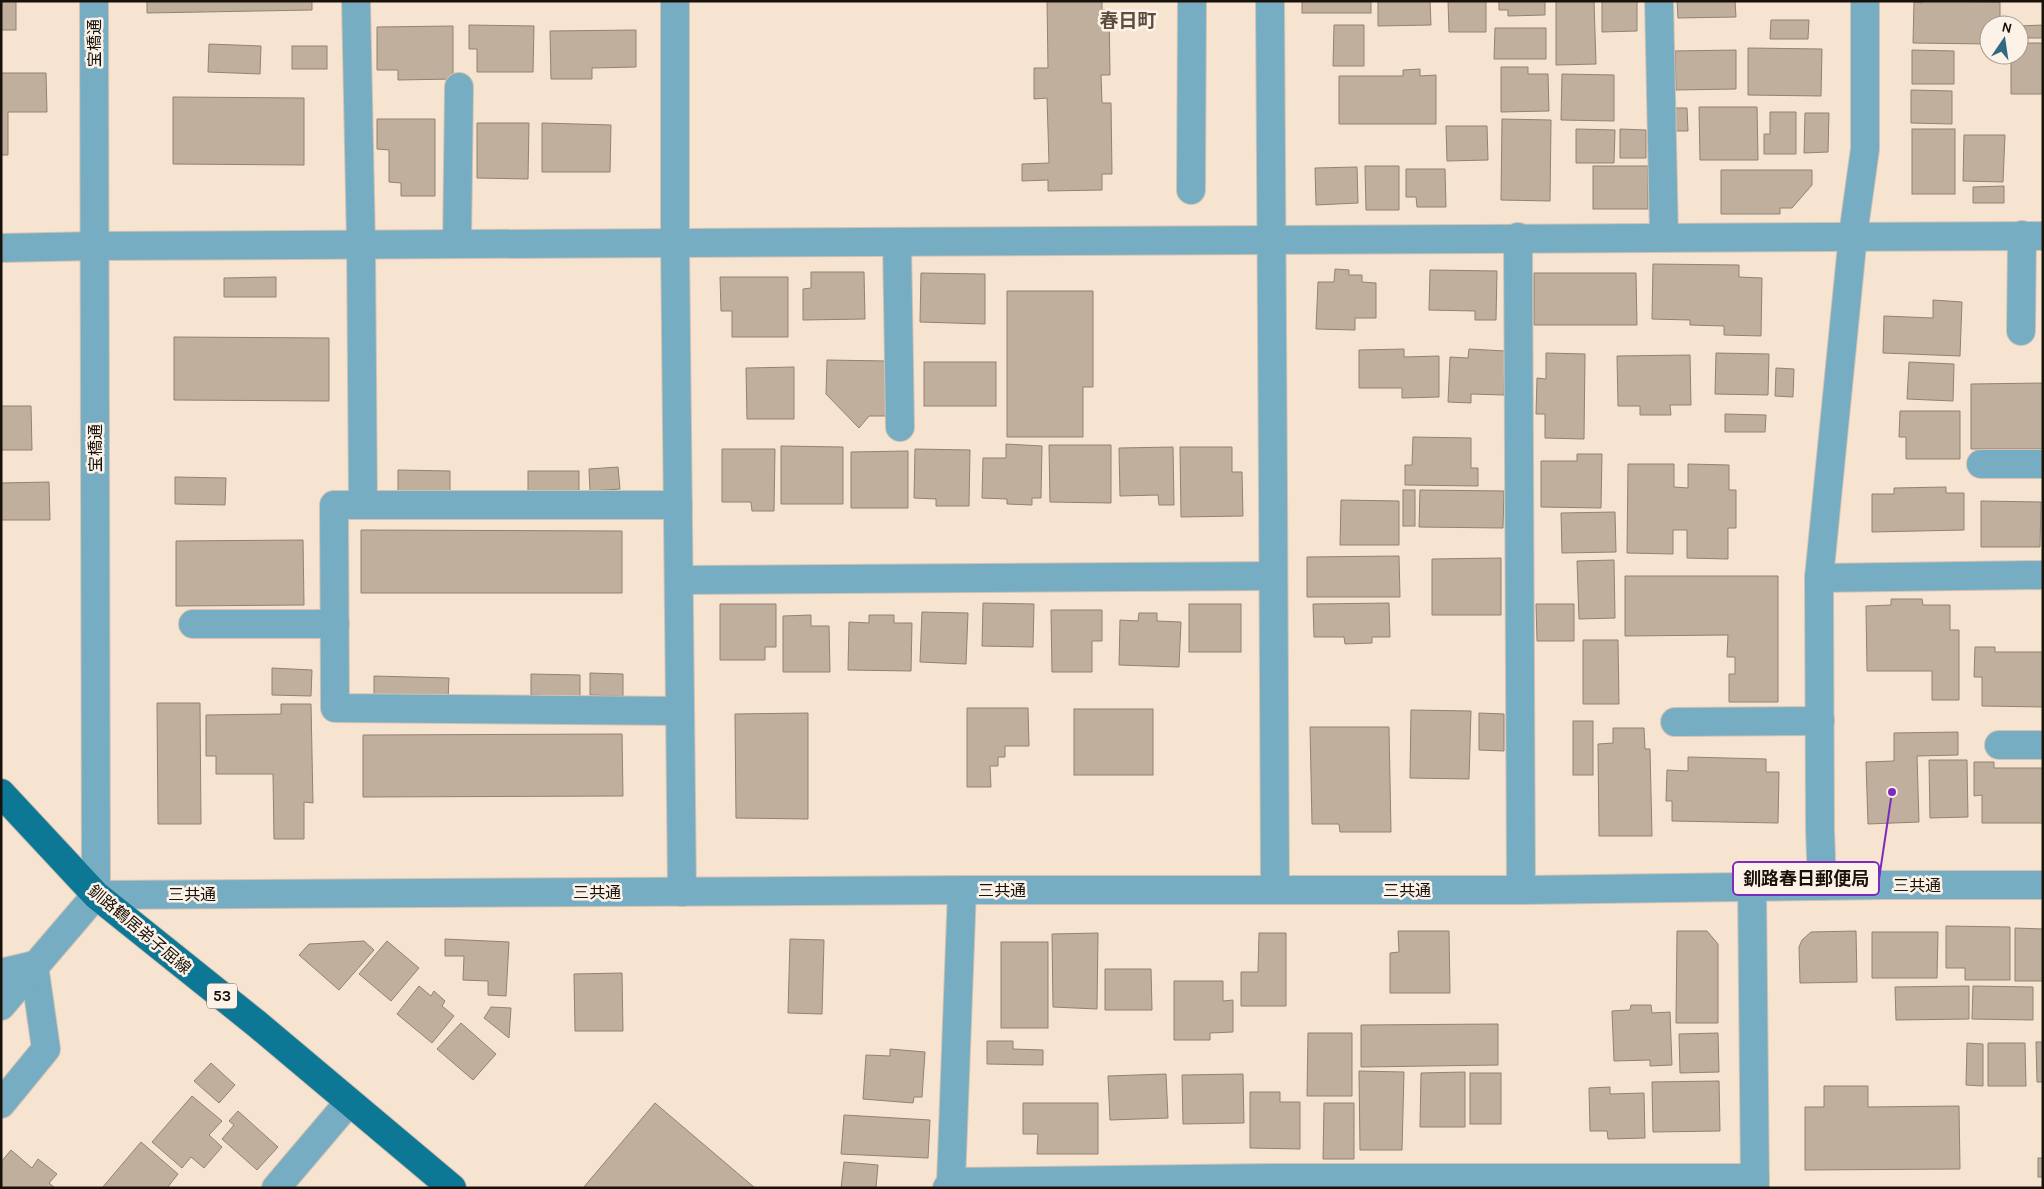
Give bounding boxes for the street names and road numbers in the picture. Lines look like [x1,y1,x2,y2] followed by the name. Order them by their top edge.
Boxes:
[85,19,104,67] street label: 宝橋通
[86,424,105,472] street label: 宝橋通
[1893,876,1941,895] street label: 三共通
[85,881,195,978] street label: 釧路鶴居弟子屈線
[978,881,1026,900] street label: 三共通
[1383,881,1431,900] street label: 三共通
[573,883,621,902] street label: 三共通
[168,885,216,904] street label: 三共通
[207,984,237,1008] road number: 53

